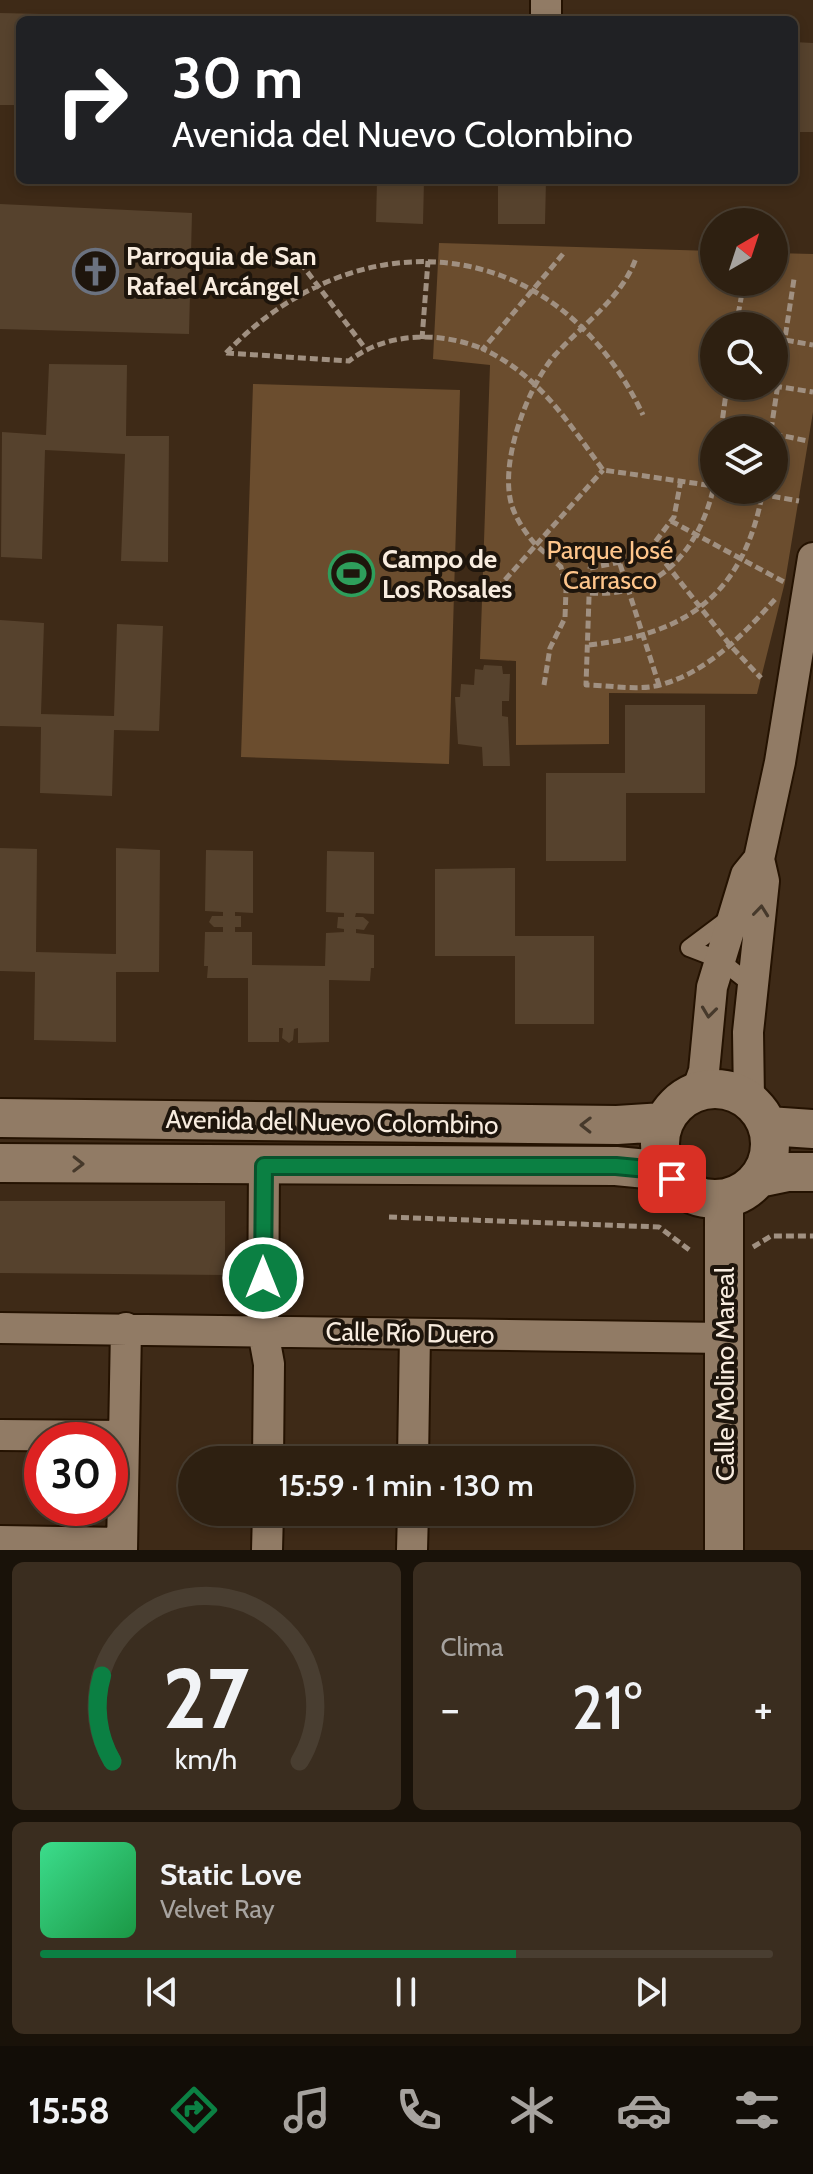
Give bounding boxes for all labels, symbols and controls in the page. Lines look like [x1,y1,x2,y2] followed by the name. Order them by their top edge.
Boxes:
[172,44,303,112] text: 30 m
[40,48,144,152] icon: right
[172,112,633,156] text: Avenida del Nuevo Colombino
[700,208,788,296] north arrow
[700,208,788,504] map controls
[126,240,317,302] place label: Parroquia de San Rafael Arcángel
[71,247,119,295] church icon: Parroquia de San Rafael Arcángel
[700,312,788,400] button: search
[700,416,788,504] button: layers
[547,534,673,596] park label: Parque José Carrasco
[382,543,512,605] place label: Campo de Los Rosales
[327,550,375,598] sports icon: Campo de Los Rosales
[752,904,769,918] one-way arrow
[700,1006,717,1019] one-way arrow
[165,1103,499,1141] street label: Avenida del Nuevo Colombino
[579,1116,592,1134] one-way arrow
[638,1145,706,1213] pin
[72,1155,85,1173] one-way arrow
[650,1157,694,1201] icon: arrive
[221,1236,305,1320] position arrow
[709,1267,741,1481] street label: Calle Molino Mareal
[325,1316,495,1350] street label: Calle Río Duero
[24,1422,128,1526] speed limit sign: 30
[278,1467,534,1504] text: 15:59 · 1 min · 130 m
[441,1631,503,1663] text: Clima
[163,1648,249,1749] text: 27
[572,1671,642,1744] text: 21°
[441,1682,460,1735] text: −
[754,1682,773,1735] text: +
[175,1741,238,1776] text: km/h
[160,1856,302,1893] text: Static Love
[160,1893,275,1925] text: Velvet Ray
[140,1970,184,2014] icon: previous
[384,1970,428,2014] icon: pause
[629,1970,673,2014] icon: next
[166,2082,222,2138] icon: directions
[279,2082,335,2138] icon: music
[391,2082,447,2138] icon: phone
[504,2082,560,2138] icon: climate
[616,2082,672,2138] icon: car
[729,2082,785,2138] icon: filters
[28,2088,110,2132] text: 15:58

